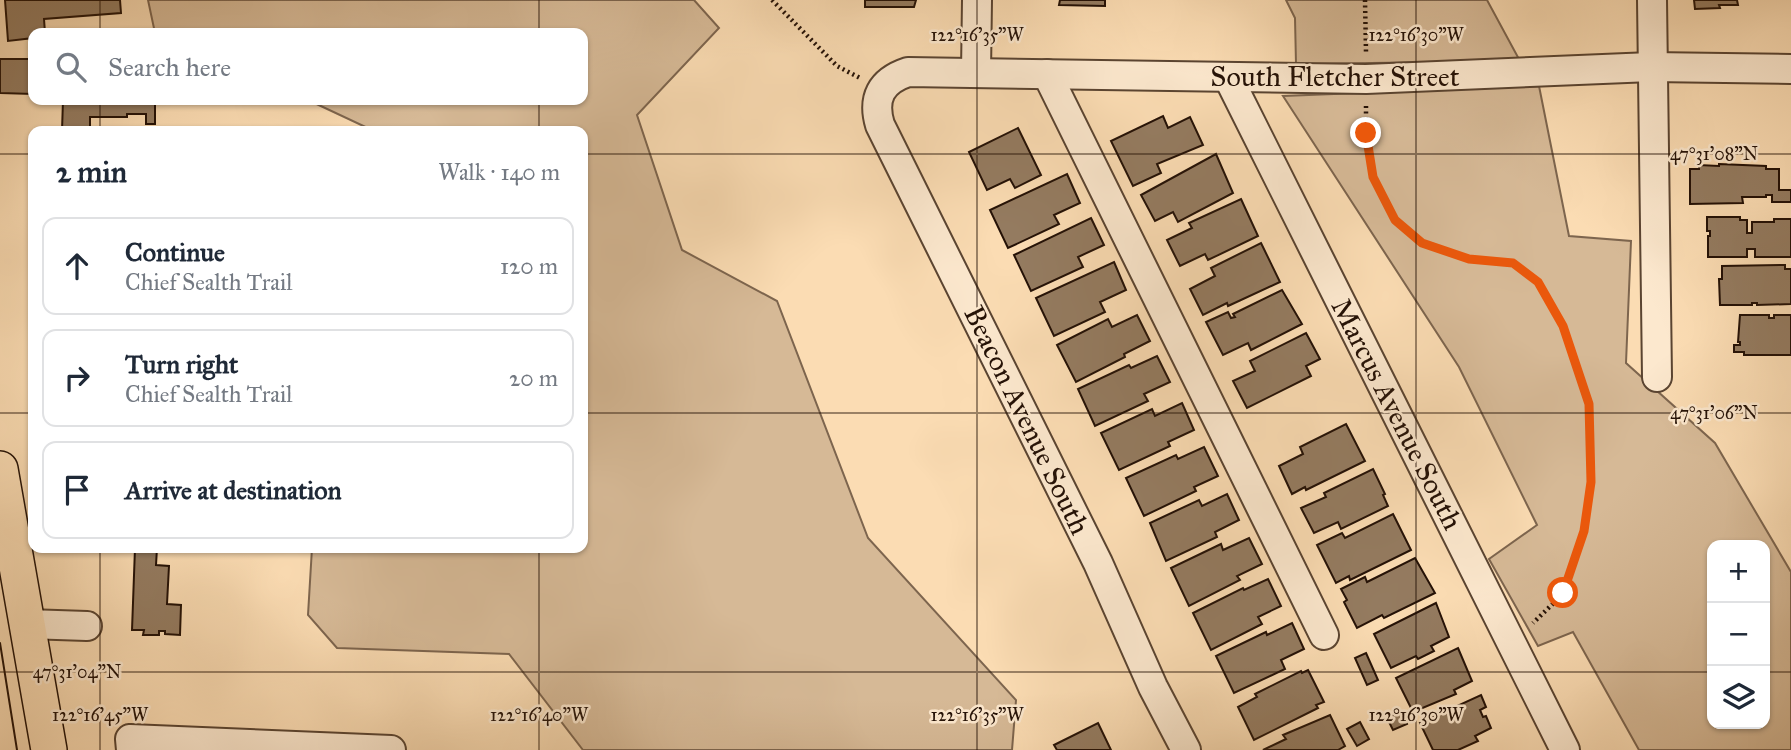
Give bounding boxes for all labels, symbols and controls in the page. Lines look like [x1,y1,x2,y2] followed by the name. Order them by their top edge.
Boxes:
[930,24,1024,46] text: 122°16'35"W
[1368,24,1465,46] text: 122°16'30"W
[28,28,588,105] search box
[52,48,90,86] icon: search
[108,51,231,83] text: Search here
[1210,59,1460,94] street label: South Fletcher Street
[1350,117,1381,148] route end
[1670,143,1758,165] text: 47°31'08"N
[56,154,127,190] text: 2 min
[438,158,560,186] text: Walk · 140 m
[125,236,225,268] text: Continue
[58,247,96,285] icon: ahead
[500,252,558,280] text: 120 m
[125,268,293,296] text: Chief Sealth Trail
[1324,292,1471,536] street label: Marcus Avenue South
[956,300,1098,541] street label: Beacon Avenue South
[125,348,238,380] text: Turn right
[58,359,96,397] icon: right
[509,364,558,392] text: 20 m
[125,380,293,408] text: Chief Sealth Trail
[1670,402,1758,424] text: 47°31'06"N
[58,471,96,509] icon: arrive
[125,474,342,506] text: Arrive at destination
[1707,540,1770,729] map controls
[1707,540,1770,603] button: +
[1547,577,1578,608] route start
[1707,603,1770,666] button: −
[33,661,121,683] text: 47°31'04"N
[1707,666,1770,729] button: layers
[52,704,149,726] text: 122°16'45"W
[490,704,589,726] text: 122°16'40"W
[930,704,1024,726] text: 122°16'35"W
[1368,704,1465,726] text: 122°16'30"W

